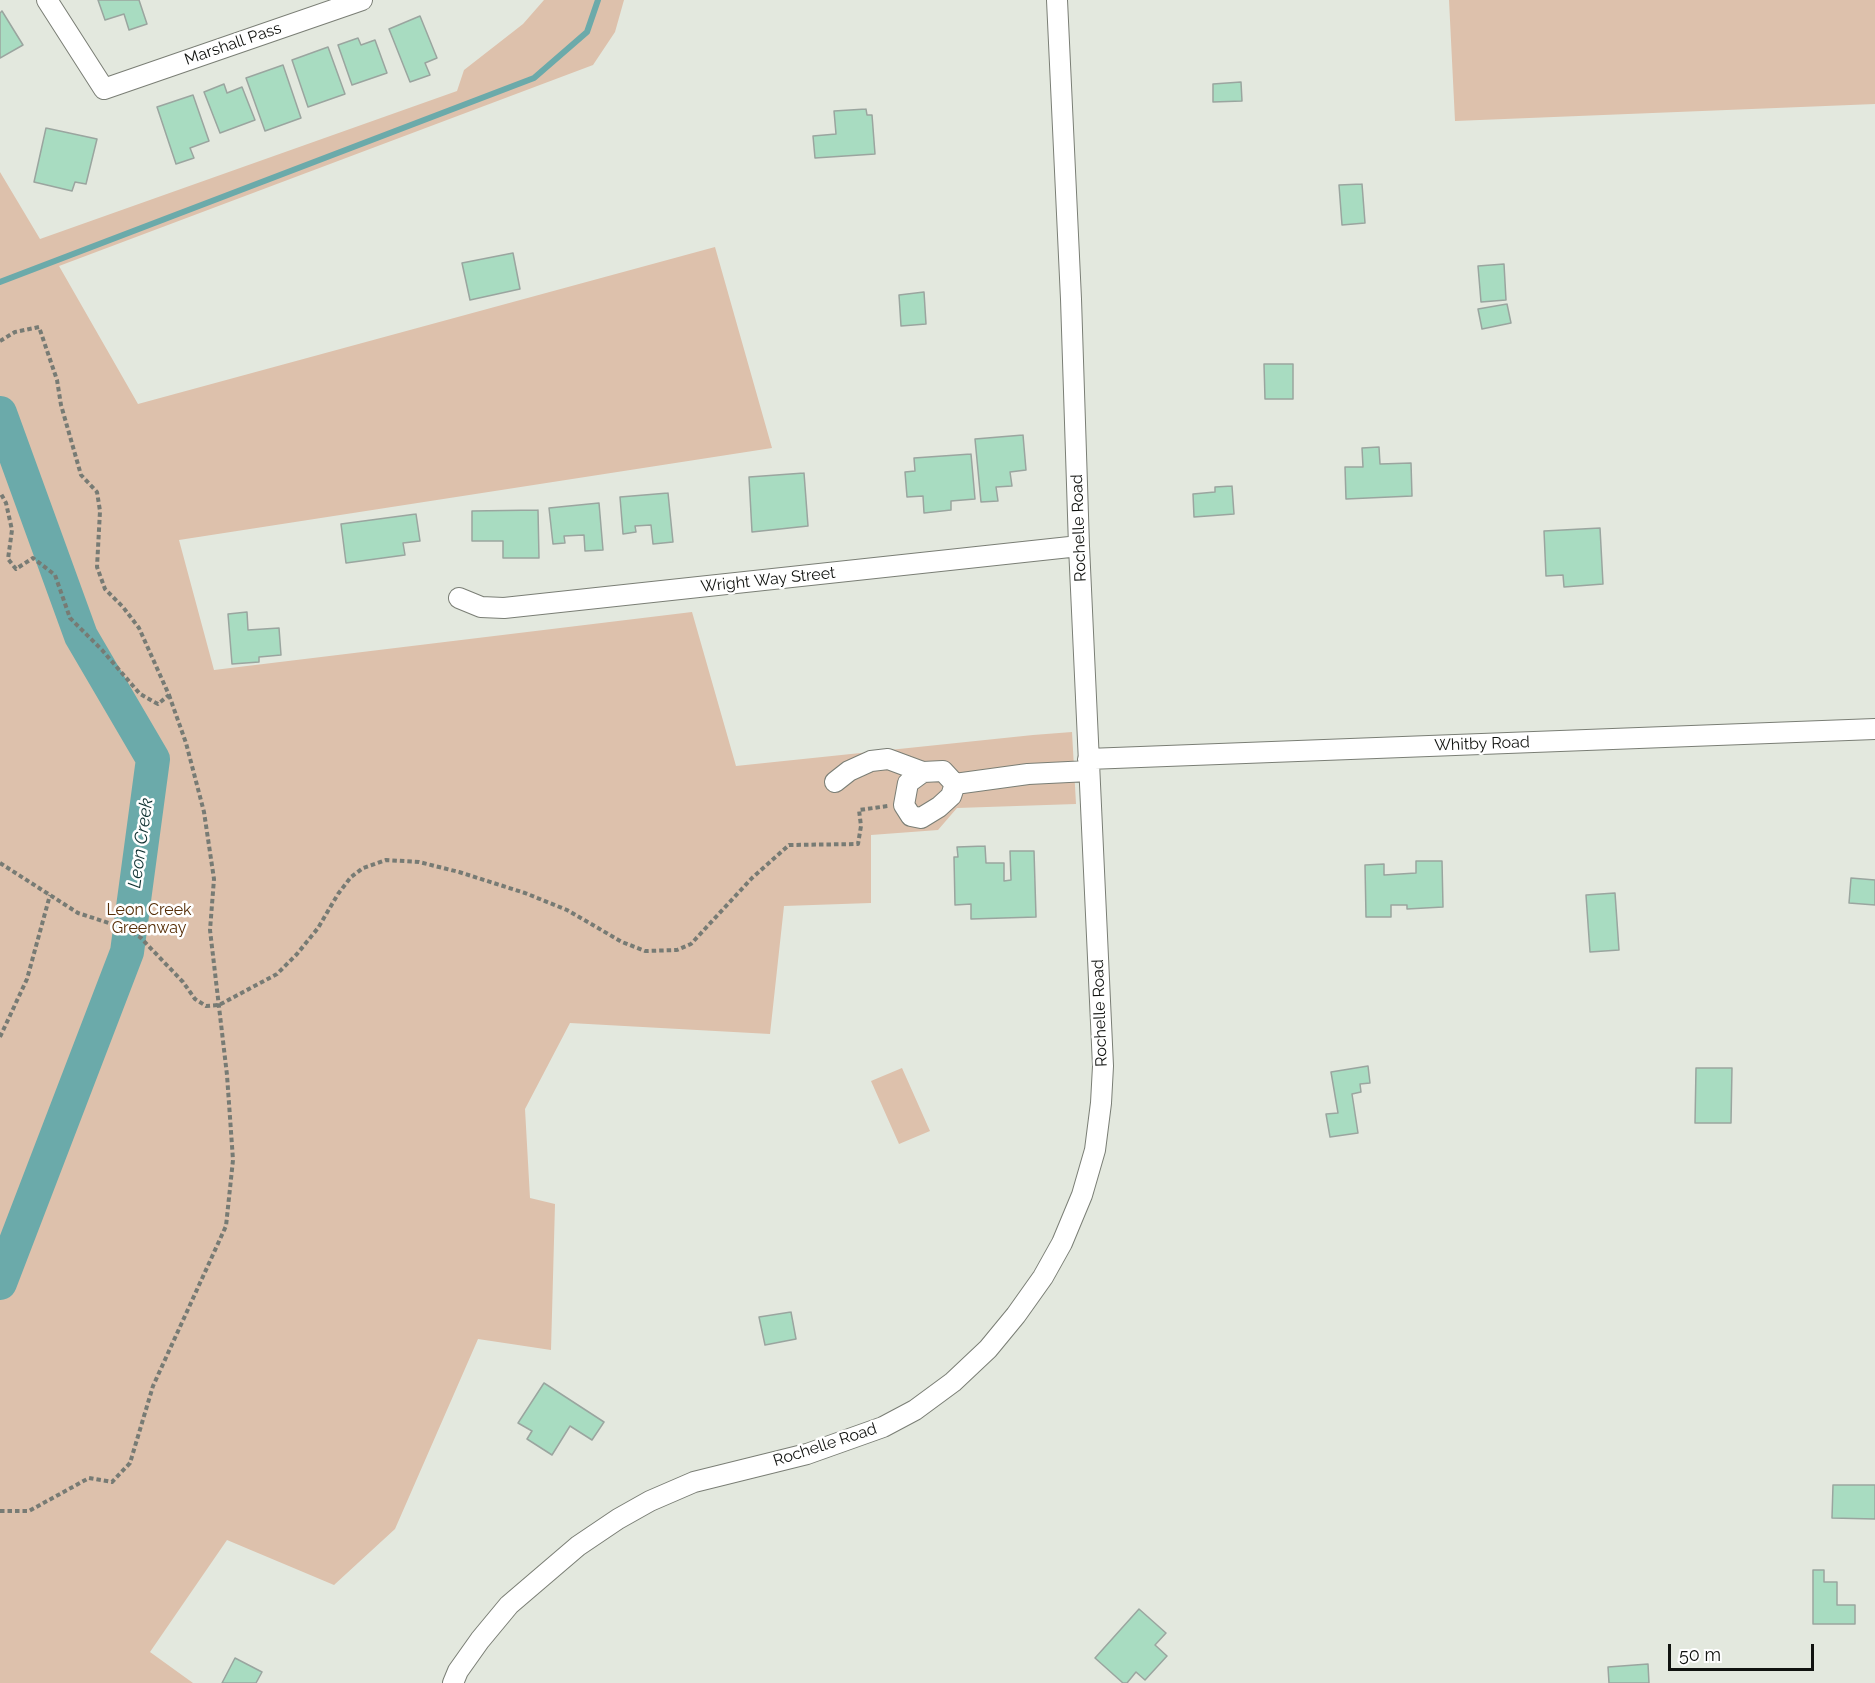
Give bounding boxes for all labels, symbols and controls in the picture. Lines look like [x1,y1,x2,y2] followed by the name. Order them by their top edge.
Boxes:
[182,19,284,69] street label: Marshall Pass
[1068,474,1090,582] street label: Rochelle Road
[700,563,836,597] street label: Wright Way Street
[1434,733,1530,755] street label: Whitby Road
[124,797,158,889] water label: Leon Creek
[106,900,192,938] park label: Leon Creek Greenway
[1089,959,1111,1067] street label: Rochelle Road
[771,1419,879,1471] street label: Rochelle Road
[1671,1632,1816,1670] scale bar
[1679,1644,1721,1665] text: 50 m

